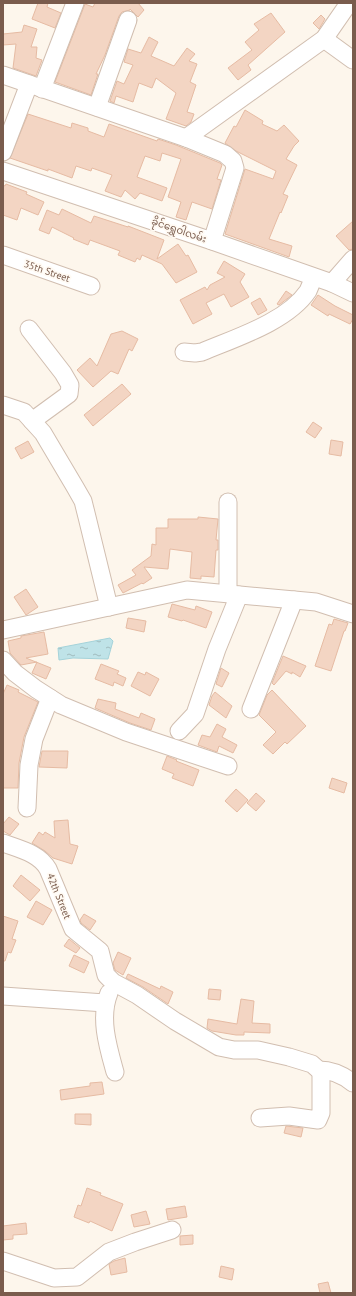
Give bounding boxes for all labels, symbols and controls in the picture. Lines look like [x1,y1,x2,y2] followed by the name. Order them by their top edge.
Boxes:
[149,214,208,247] street label: ခိုင်ရွှေဝါလမ်း
[22,257,72,285] street label: 35th Street
[44,871,74,921] street label: 42th Street

